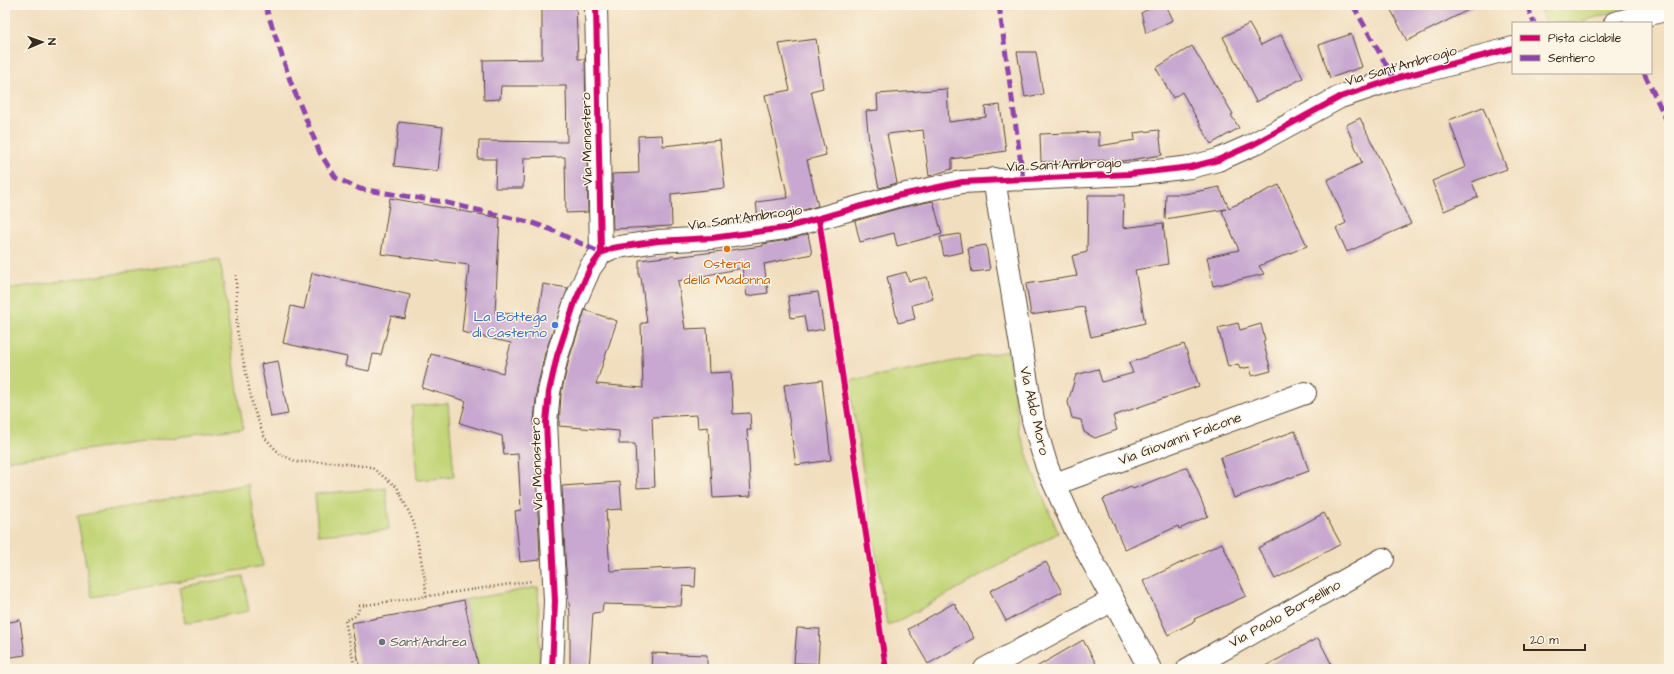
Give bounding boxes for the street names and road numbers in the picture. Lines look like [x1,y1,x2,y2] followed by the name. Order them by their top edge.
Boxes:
[1343,40,1459,91] street label: Via Sant'Ambrogio
[576,92,598,186] street label: Via Monastero
[1006,153,1122,177] street label: Via Sant'Ambrogio
[687,200,804,236] street label: Via Sant'Ambrogio
[1014,365,1054,457] street label: Via Aldo Moro
[1116,407,1245,471] street label: Via Giovanni Falcone
[525,417,549,511] street label: Via Monastero
[1226,575,1345,653] street label: Via Paolo Borsellino

